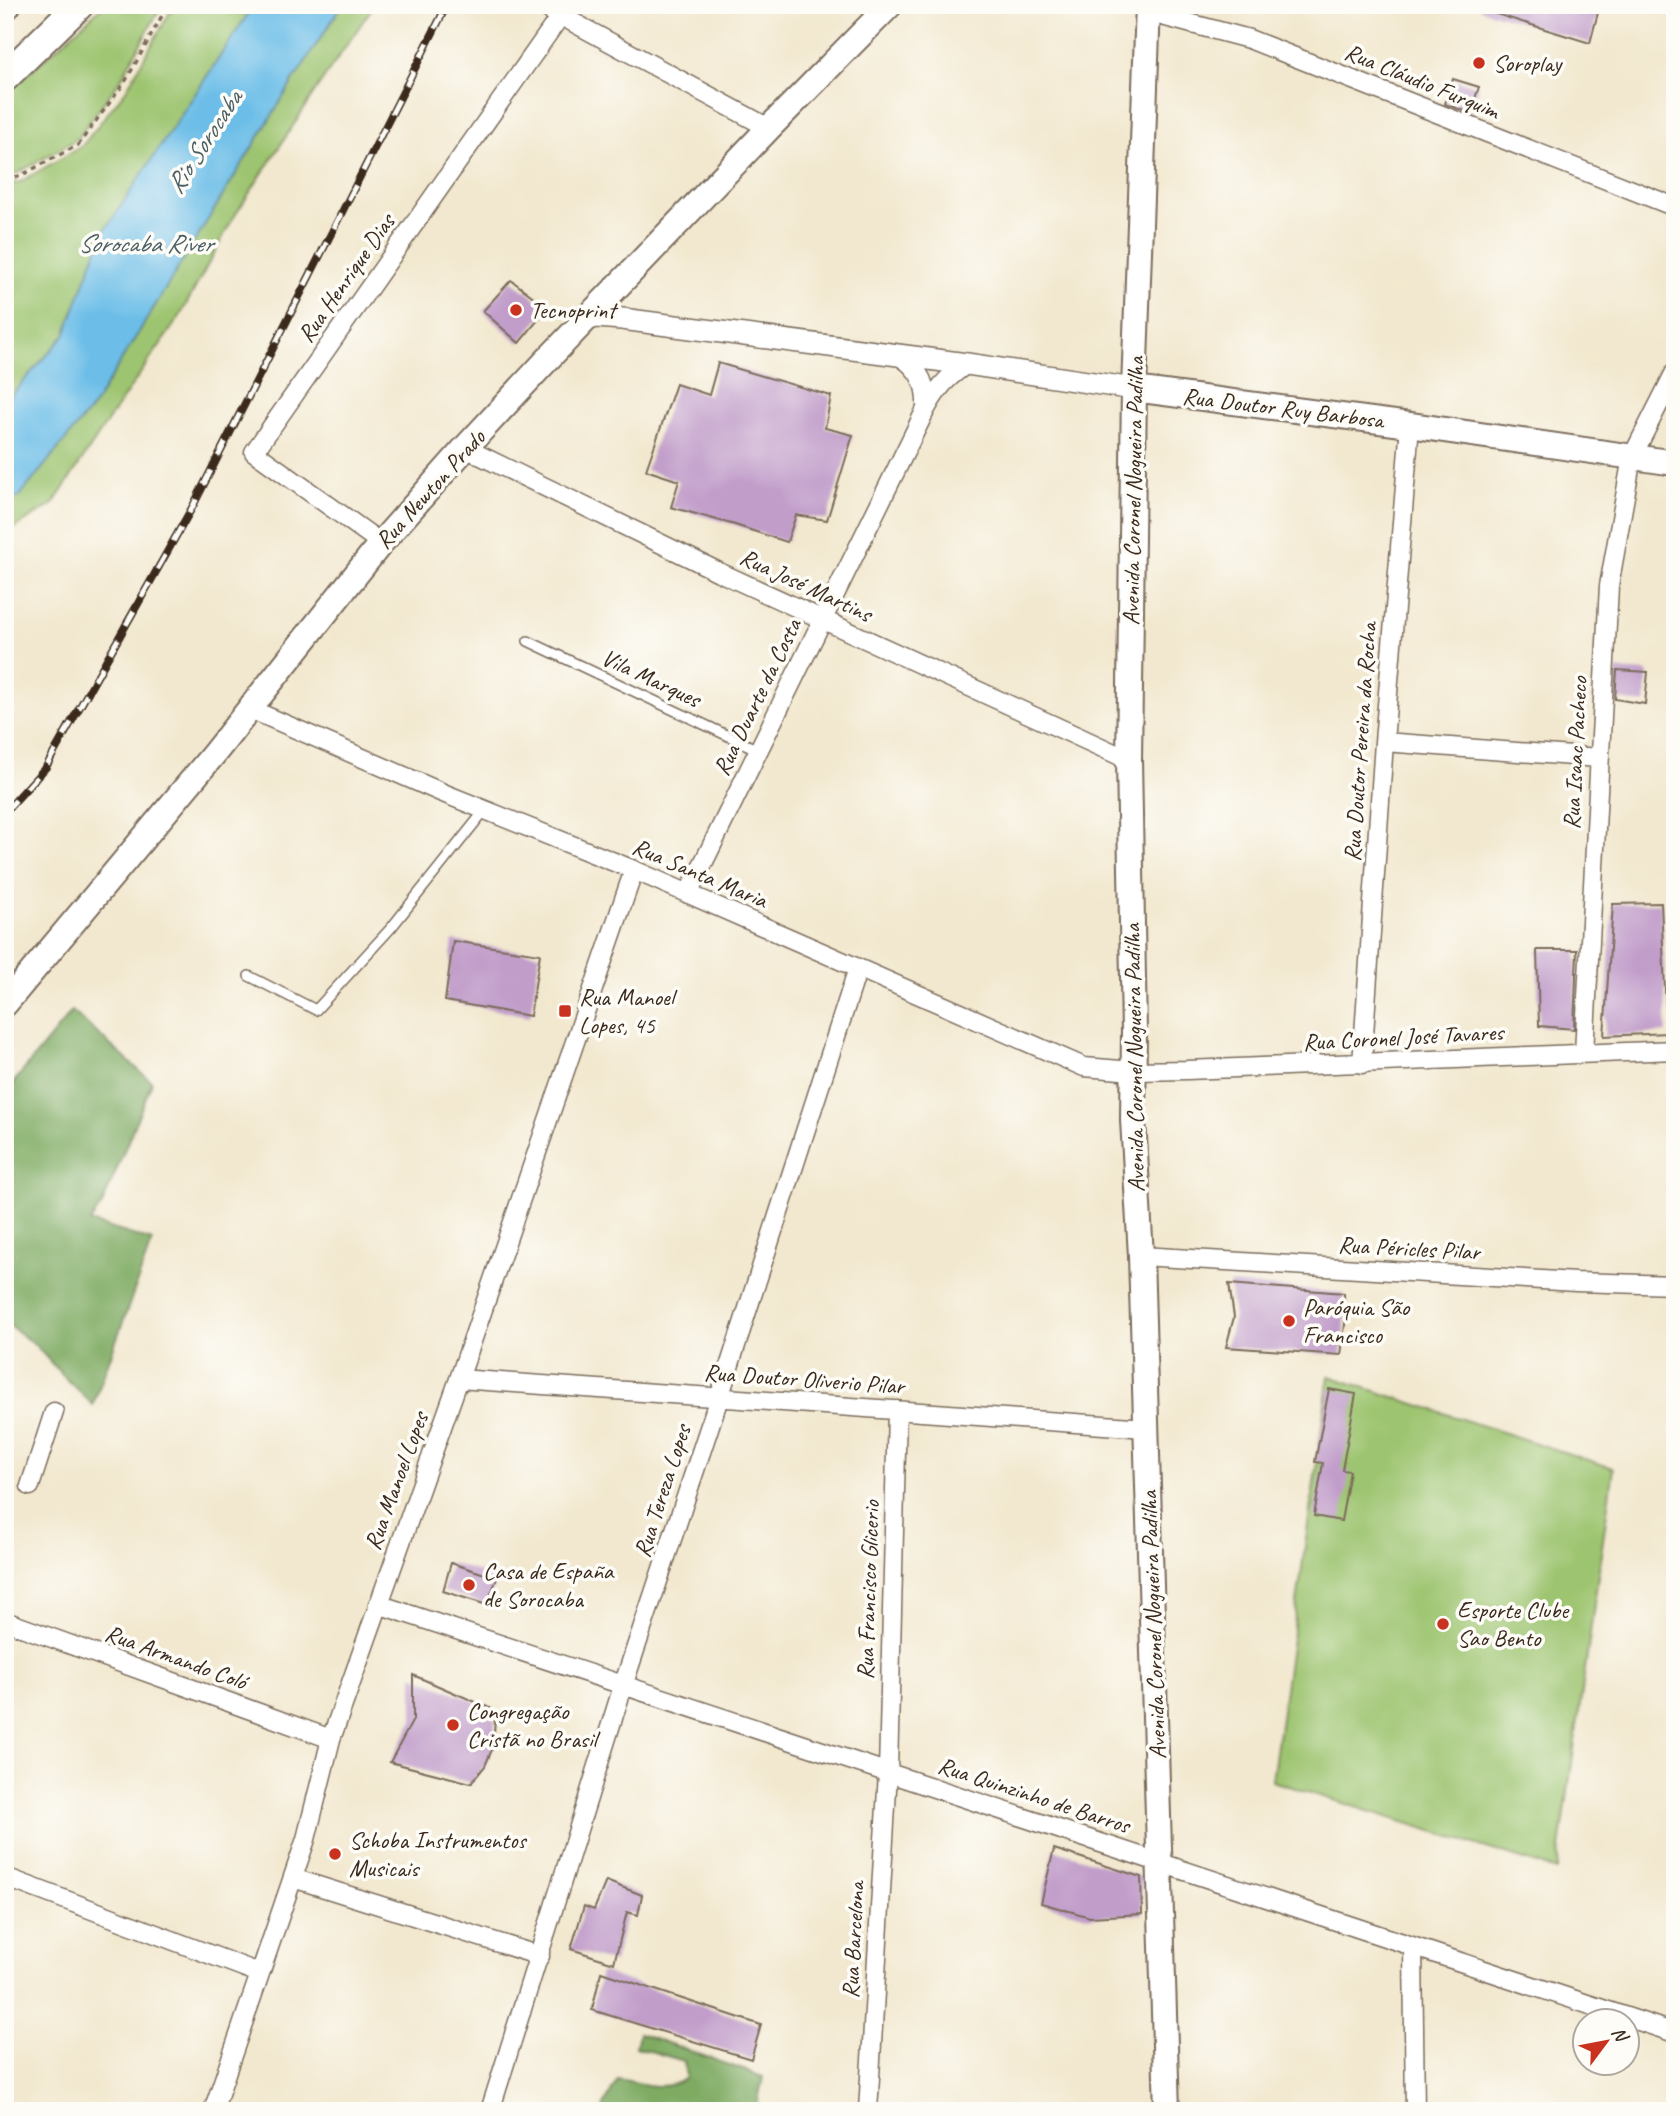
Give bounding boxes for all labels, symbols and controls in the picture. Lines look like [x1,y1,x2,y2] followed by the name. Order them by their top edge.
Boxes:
[1340,36,1506,127] street label: Rua Cláudio Furquim
[1493,48,1563,78] place label: Soroplay
[1471,55,1487,71] marker: Soroplay
[159,82,251,200] water label: Rio Sorocaba
[291,206,403,348] street label: Rua Henrique Dias
[78,227,216,260] water label: Sorocaba River
[530,295,618,325] place label: Tecnoprint
[508,302,524,318] marker: Tecnoprint
[1116,355,1150,626] street label: Avenida Coronel Nogueira Padilha
[1181,381,1387,435] street label: Rua Doutor Ruy Barbosa
[368,422,493,555] street label: Rua Newton Prado
[735,541,879,630] street label: Rua José Martins
[706,613,808,780] street label: Rua Duarte da Costa
[1337,619,1383,863] street label: Rua Doutor Pereira da Rocha
[597,642,708,715] street label: Vila Marques
[1556,674,1594,830] street label: Rua Isaac Pacheco
[628,831,773,915] street label: Rua Santa Maria
[1117,922,1151,1193] street label: Avenida Coronel Nogueira Padilha
[579,982,678,1040] place label: Rua Manoel Lopes, 45
[557,1003,573,1019] marker: Rua Manoel Lopes, 45
[1302,1017,1506,1057] street label: Rua Coronel José Tavares
[1337,1229,1483,1267] street label: Rua Péricles Pilar
[1303,1292,1411,1350] place label: Paróquia São Francisco
[1281,1313,1297,1329] marker: Paróquia São Francisco
[703,1357,907,1401] street label: Rua Doutor Oliverio Pilar
[357,1405,436,1554] street label: Rua Manoel Lopes
[627,1418,698,1561] street label: Rua Tereza Lopes
[1133,1489,1173,1760] street label: Avenida Coronel Nogueira Padilha
[850,1498,886,1680] street label: Rua Francisco Glicerio
[483,1556,615,1614] place label: Casa de España de Sorocaba
[461,1577,477,1593] marker: Casa de España de Sorocaba
[1457,1595,1570,1653] place label: Esporte Clube Sao Bento
[1435,1616,1451,1632] marker: Esporte Clube Sao Bento
[101,1618,254,1698] street label: Rua Armando Coló
[467,1696,600,1754] place label: Congregação Cristã no Brasil
[445,1717,461,1733] marker: Congregação Cristã no Brasil
[934,1750,1135,1841] street label: Rua Quinzinho de Barros
[349,1825,527,1883] place label: Schoba Instrumentos Musicais
[327,1846,343,1862] marker: Schoba Instrumentos Musicais
[835,1879,871,1999] street label: Rua Barcelona
[1572,2008,1642,2078] north arrow
[1606,2022,1635,2048] text: N

